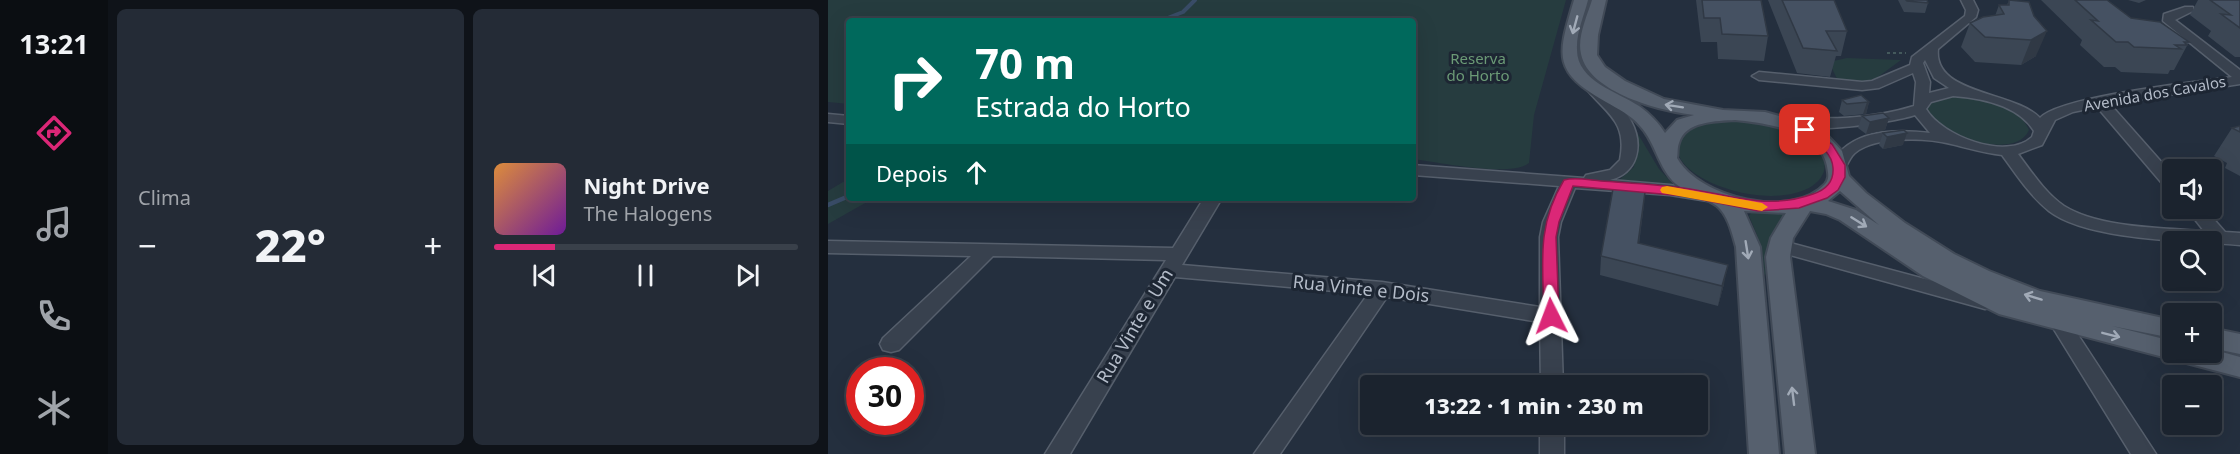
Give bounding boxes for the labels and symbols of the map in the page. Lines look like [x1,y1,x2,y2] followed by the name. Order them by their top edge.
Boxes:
[1568,15,1580,34] one-way arrow
[1446,48,1510,85] park label: Reserva do Horto
[2082,71,2227,115] street label: Avenida dos Cavalos
[1665,101,1684,112] one-way arrow
[1779,104,1830,155] pin
[1850,216,1867,228] one-way arrow
[1742,240,1753,259] one-way arrow
[1090,264,1178,387] street label: Rua Vinte e Um
[1292,269,1431,307] street label: Rua Vinte e Dois
[1519,284,1583,348] position arrow
[2024,291,2043,302] one-way arrow
[2101,330,2120,342] one-way arrow
[846,357,924,435] speed limit sign: 30
[1787,387,1798,406] one-way arrow

